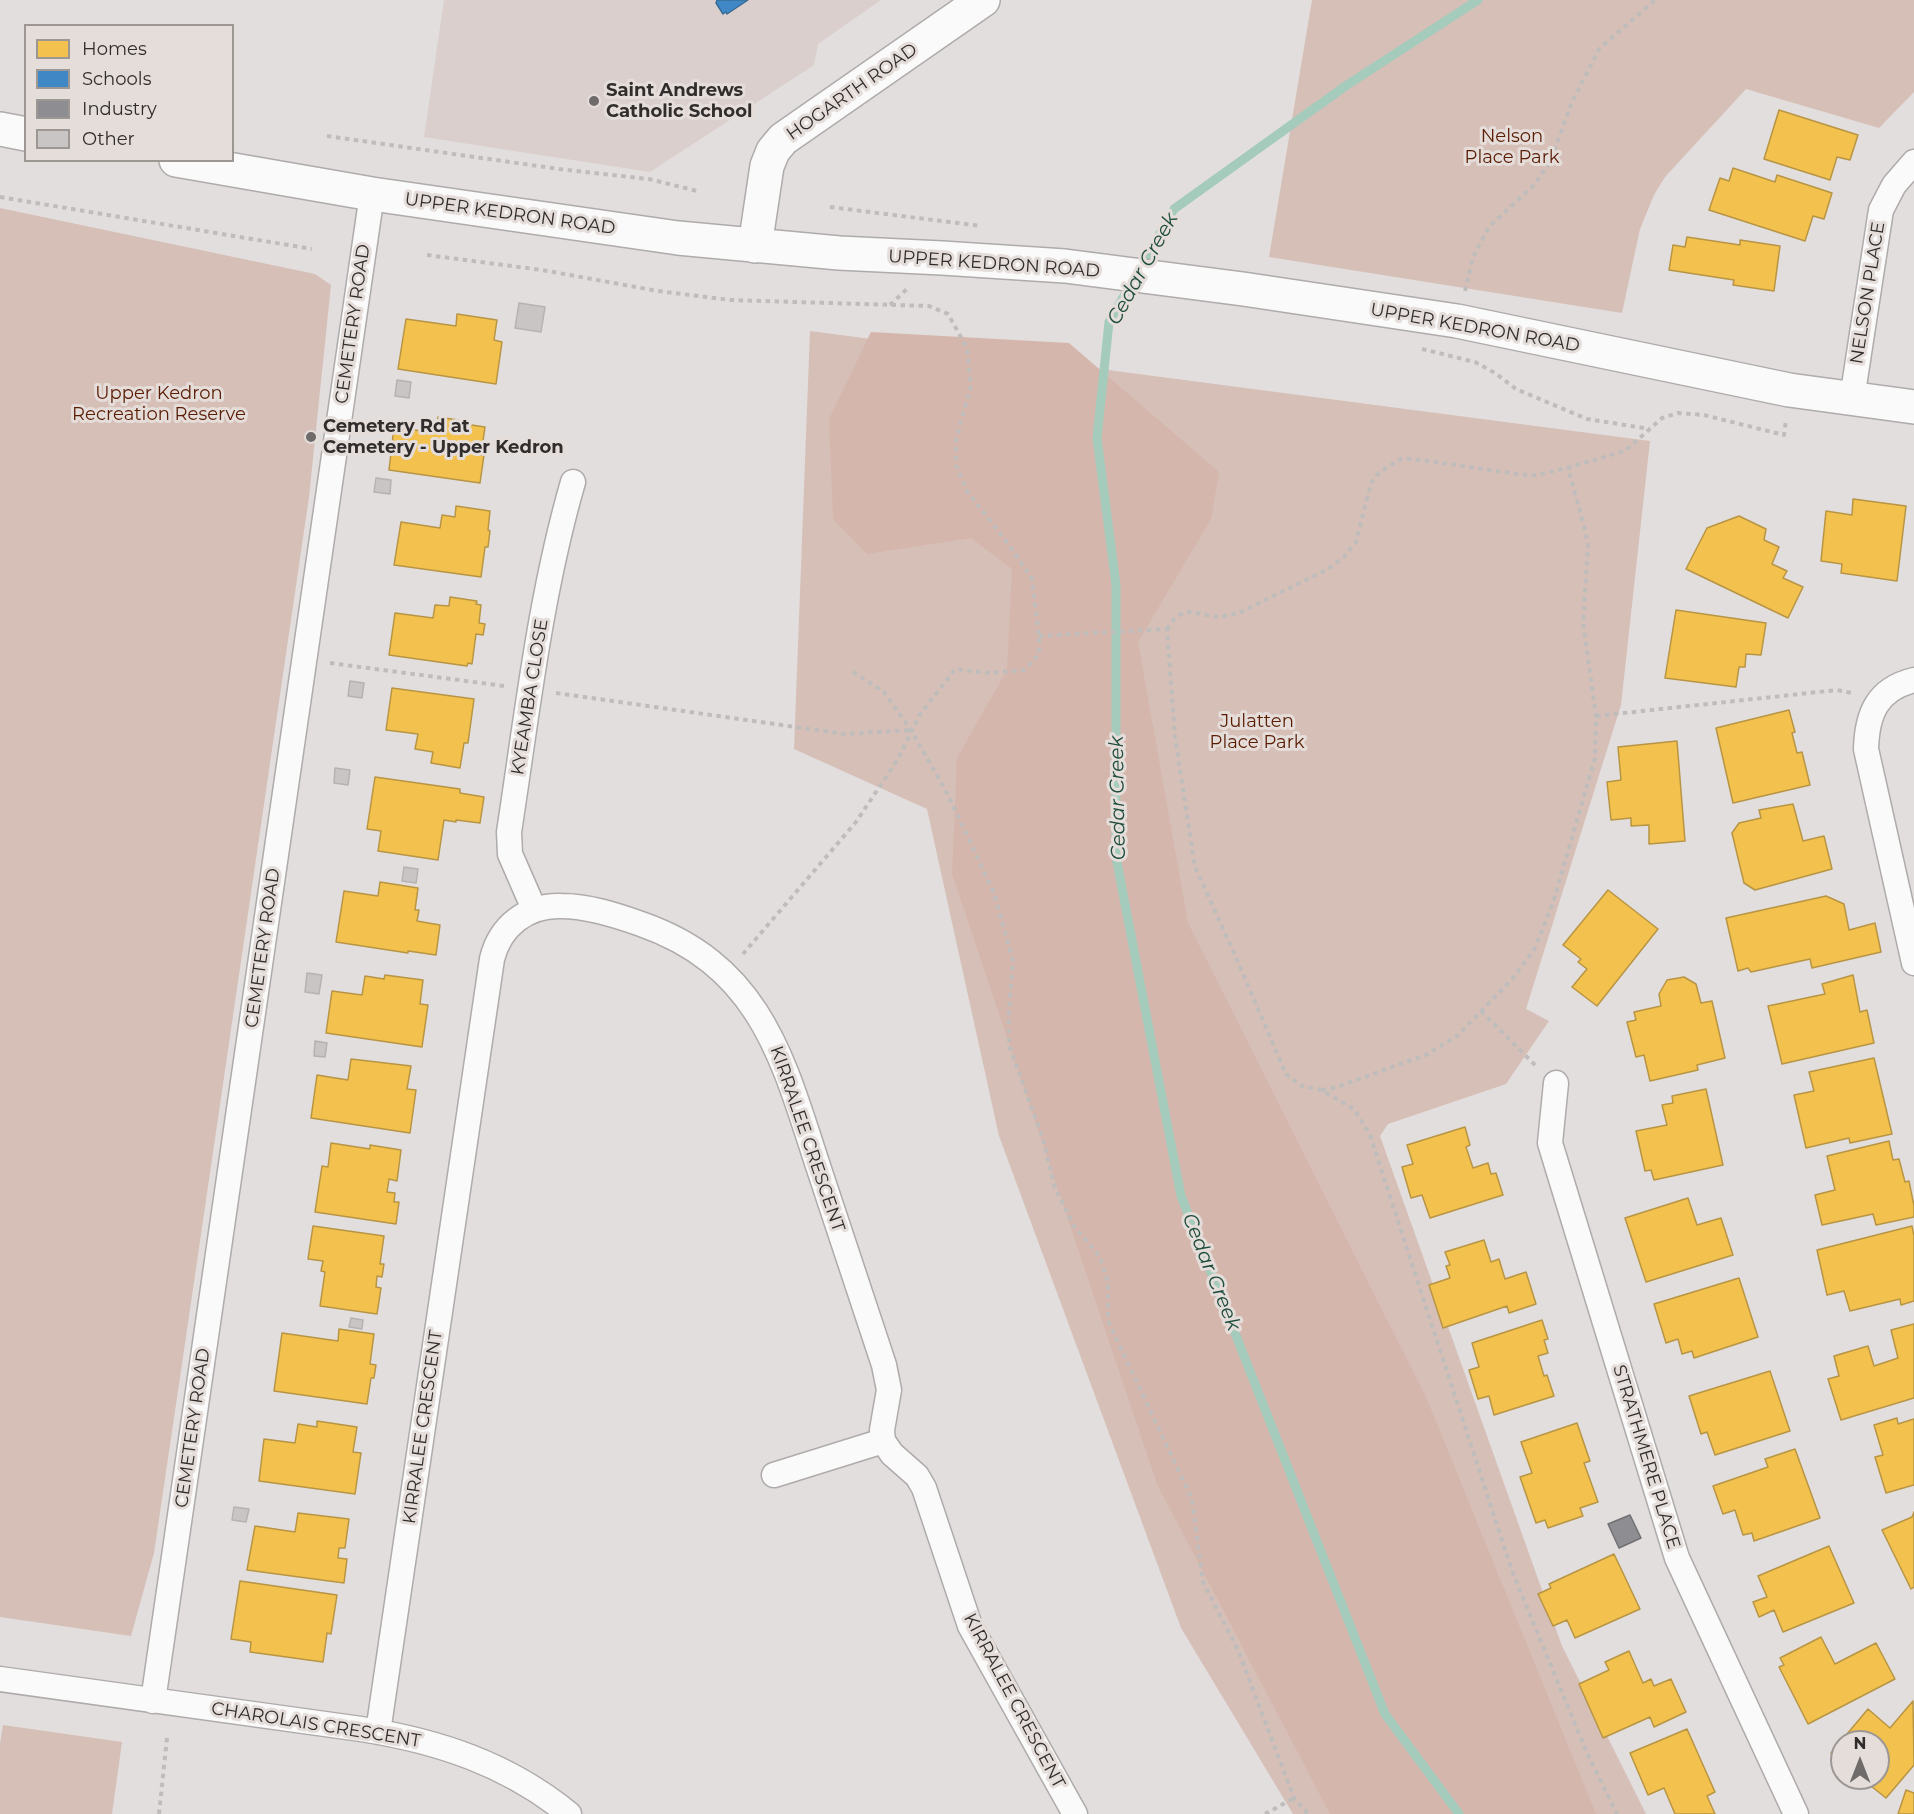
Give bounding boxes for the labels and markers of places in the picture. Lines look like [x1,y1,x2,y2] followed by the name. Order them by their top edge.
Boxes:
[606,80,752,122] place label: Saint Andrews Catholic School
[587,94,601,108] marker: Saint Andrews Catholic School
[323,416,564,458] place label: Cemetery Rd at Cemetery - Upper Kedron
[304,430,318,444] marker: Cemetery Rd at Cemetery - Upper Kedron

